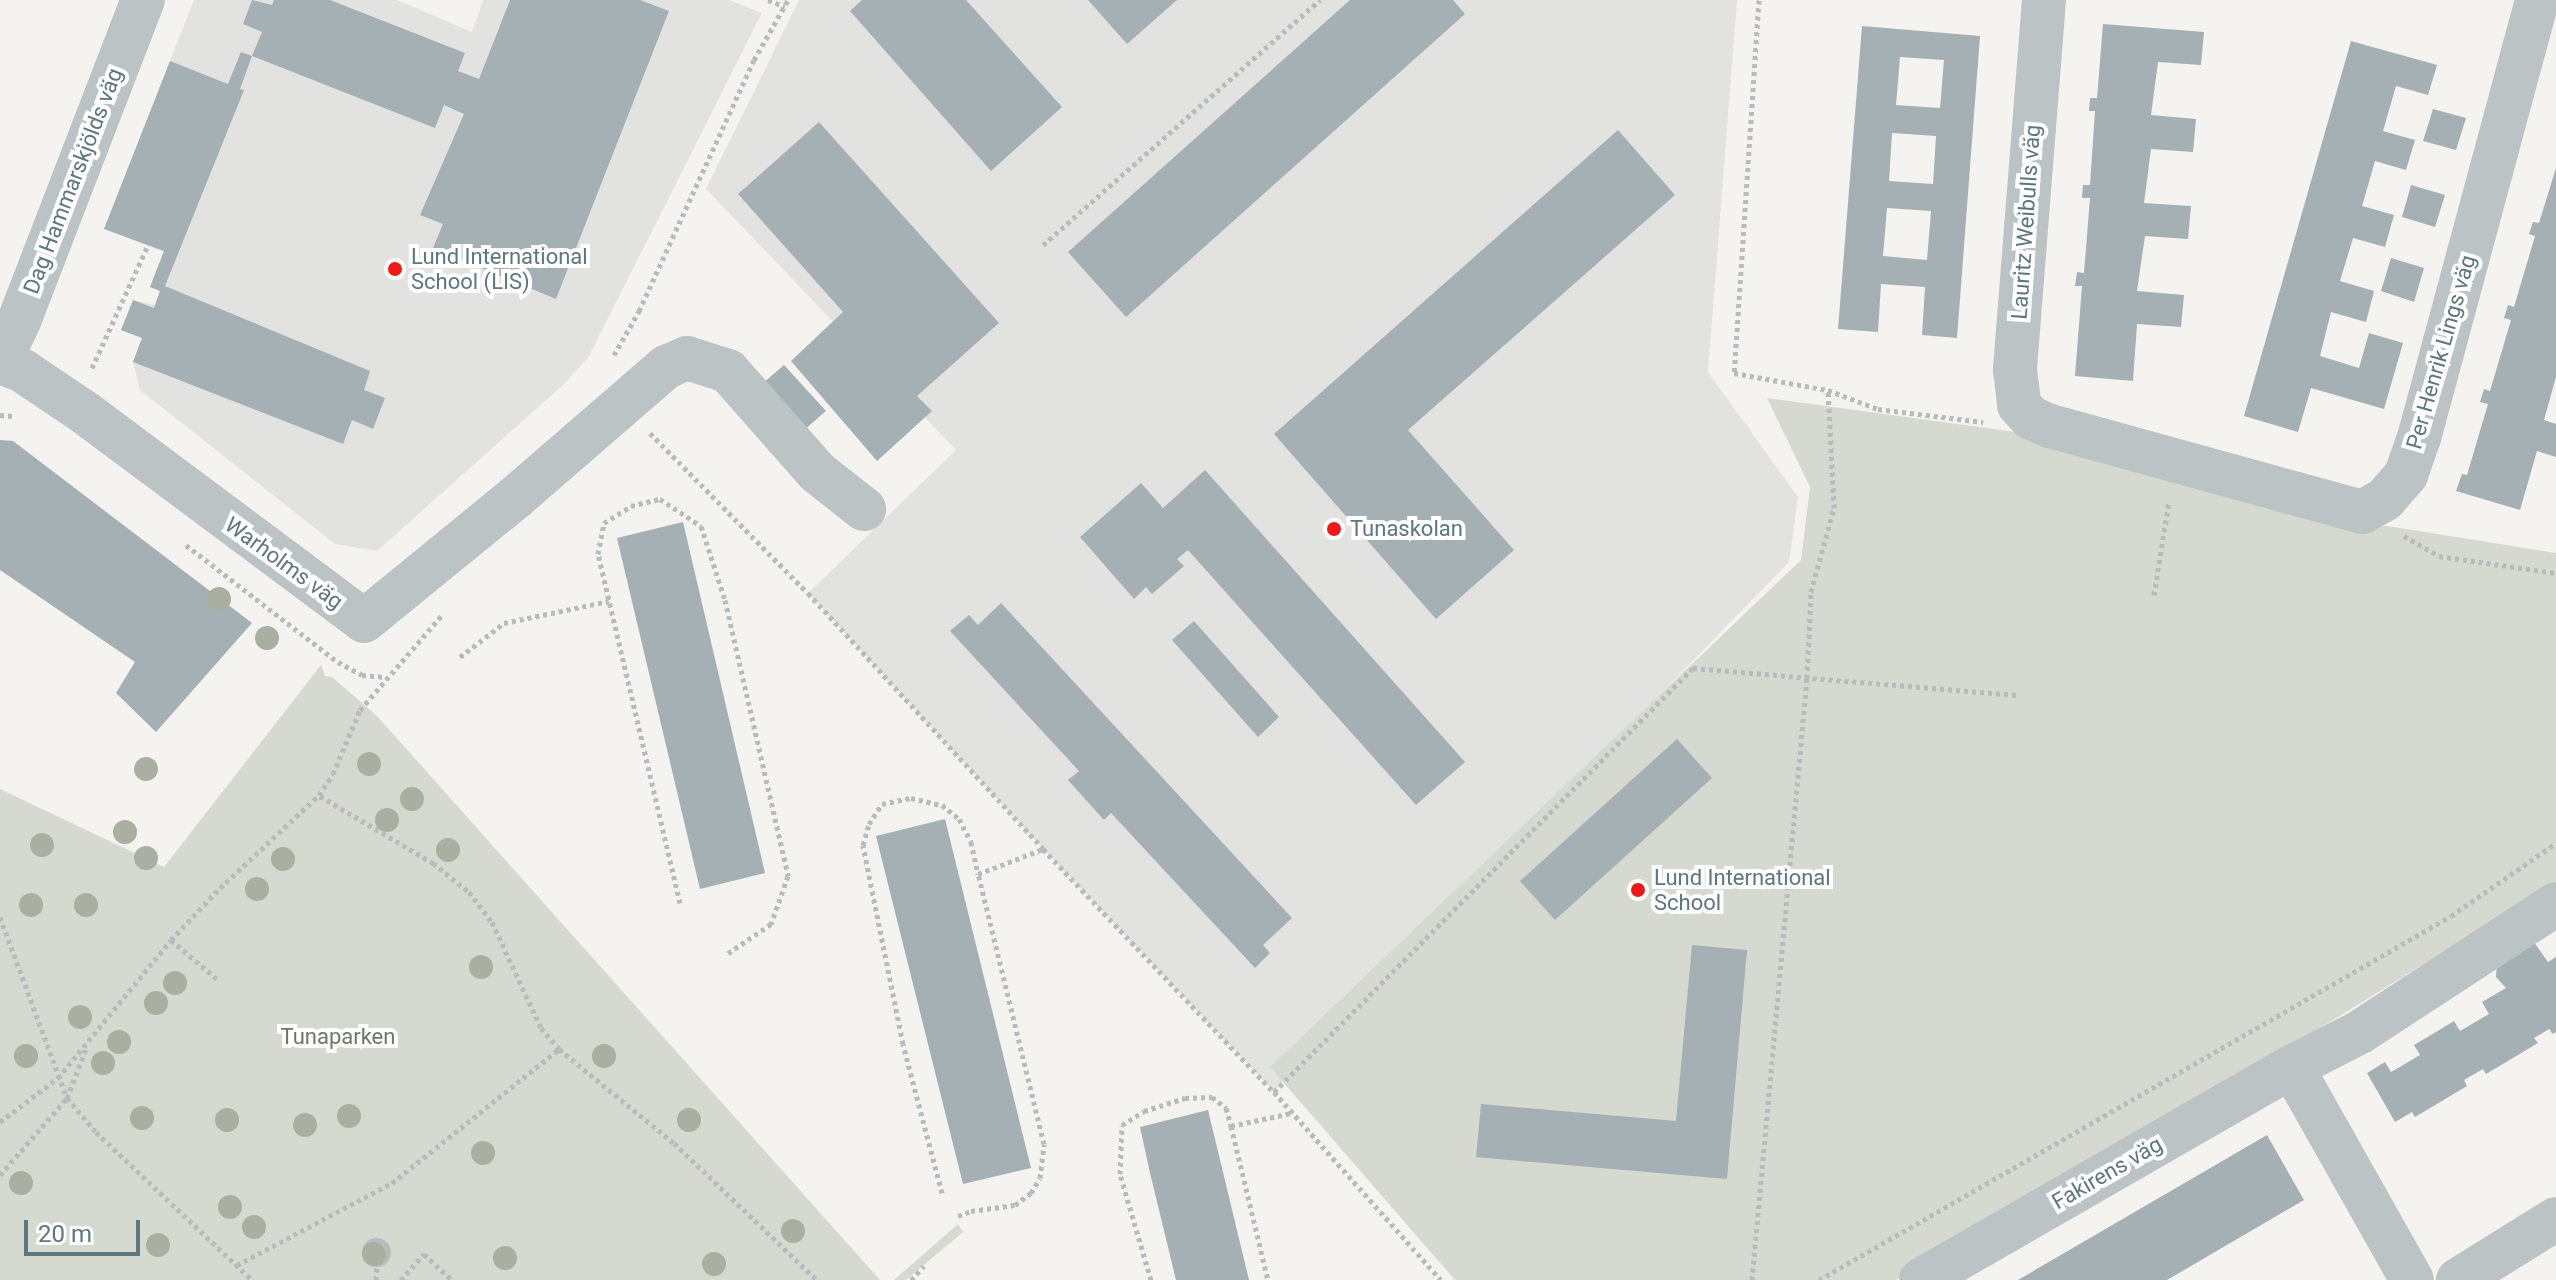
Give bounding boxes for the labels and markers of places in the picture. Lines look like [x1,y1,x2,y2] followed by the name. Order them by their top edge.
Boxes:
[411,243,588,294] place label: Lund International School (LIS)
[386,260,404,278] marker: Lund International School (LIS)
[1350,516,1463,542] place label: Tunaskolan
[1325,520,1343,538] marker: Tunaskolan
[1654,864,1831,916] place label: Lund International School
[1629,881,1647,899] marker: Lund International School

